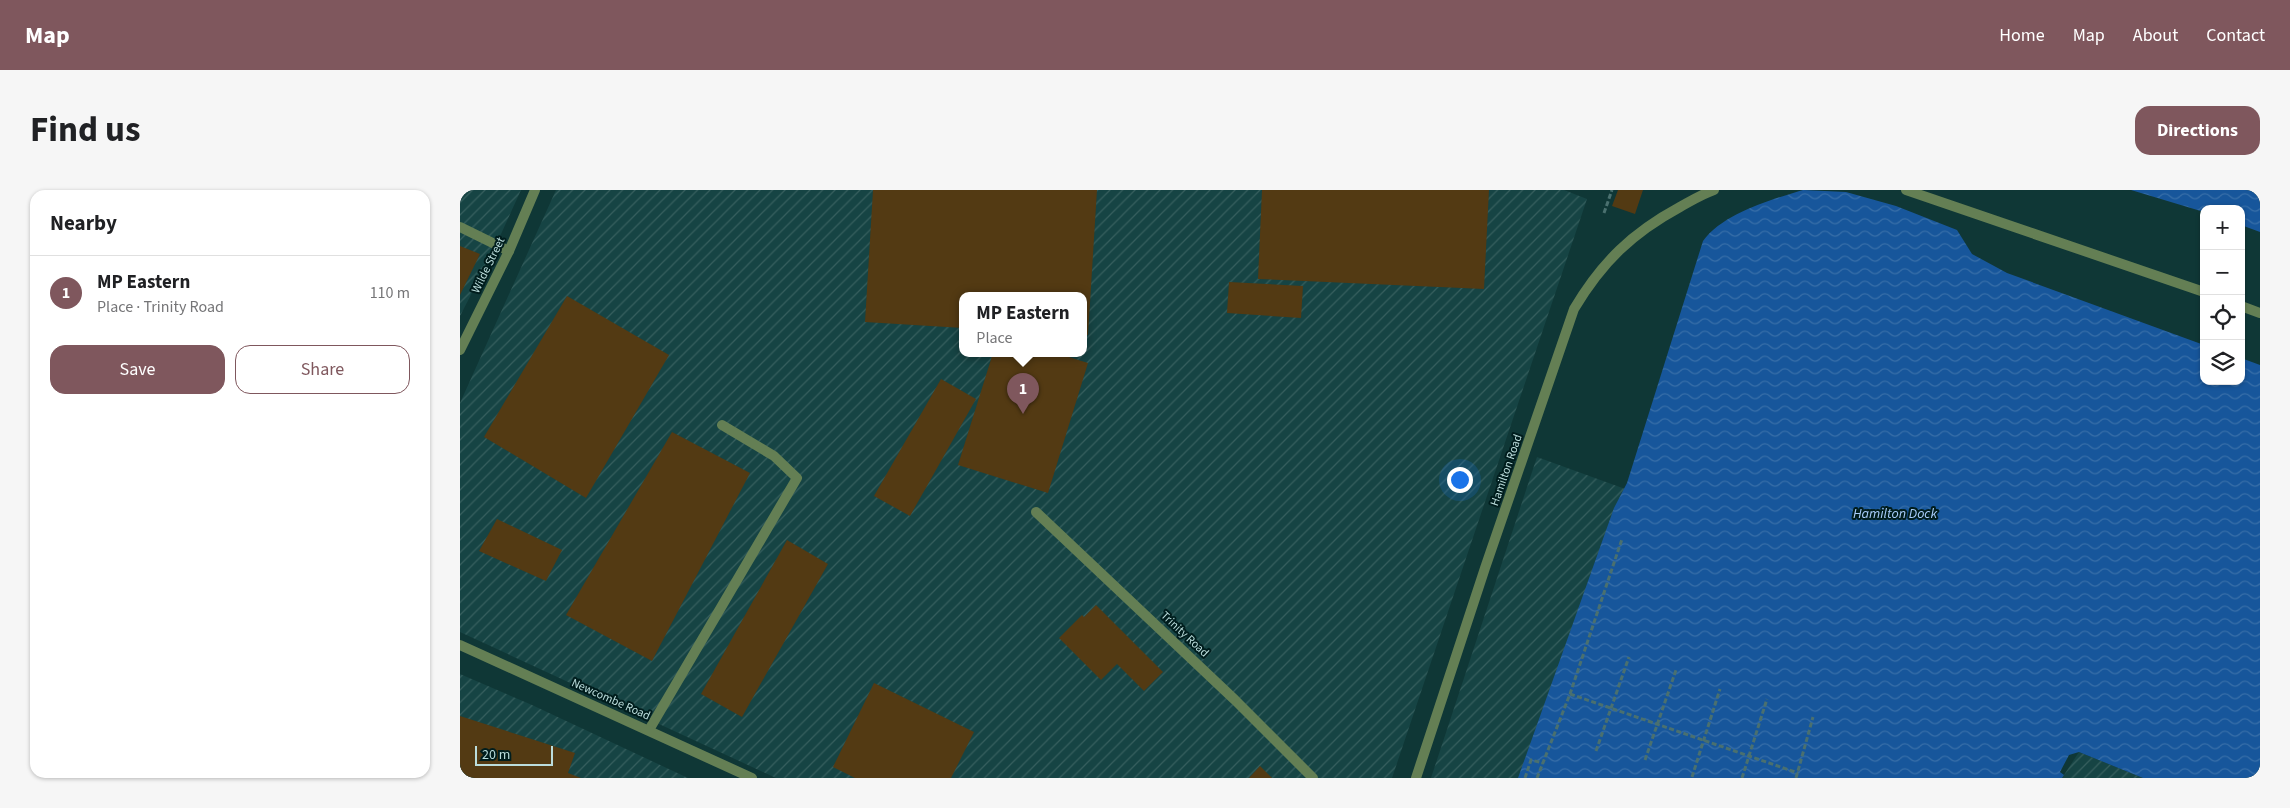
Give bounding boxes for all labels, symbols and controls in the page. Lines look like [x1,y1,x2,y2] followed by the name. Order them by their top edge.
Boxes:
[25,18,70,53] text: Map
[1999,23,2045,48] text: Home
[2073,23,2105,48] text: Map
[2133,23,2178,48] text: About
[2206,23,2265,48] text: Contact
[30,105,140,155] text: Find us
[2135,106,2260,155] button: Directions
[2200,205,2245,385] map controls
[2200,205,2245,250] button: +
[50,208,117,238] text: Nearby
[468,234,509,296] street label: Wilde Street
[2200,250,2245,295] button: −
[97,269,190,296] text: MP Eastern
[62,282,70,304] text: 1
[370,282,410,304] text: 110 m
[959,292,1087,357] popup
[2200,295,2245,340] button: locate
[97,296,224,318] text: Place · Trinity Road
[976,300,1070,327] text: MP Eastern
[976,327,1012,349] text: Place
[2200,340,2245,385] button: layers
[50,345,225,394] button: Save
[235,345,410,394] button: Share
[1007,373,1039,414] pin: 1
[1486,432,1527,508] street label: Hamilton Road
[1447,467,1473,493] your location
[1853,504,1937,524] water label: Hamilton Dock
[1157,608,1213,661] street label: Trinity Road
[569,674,653,724] street label: Newcombe Road
[475,743,552,766] scale bar
[482,745,510,765] text: 20 m

